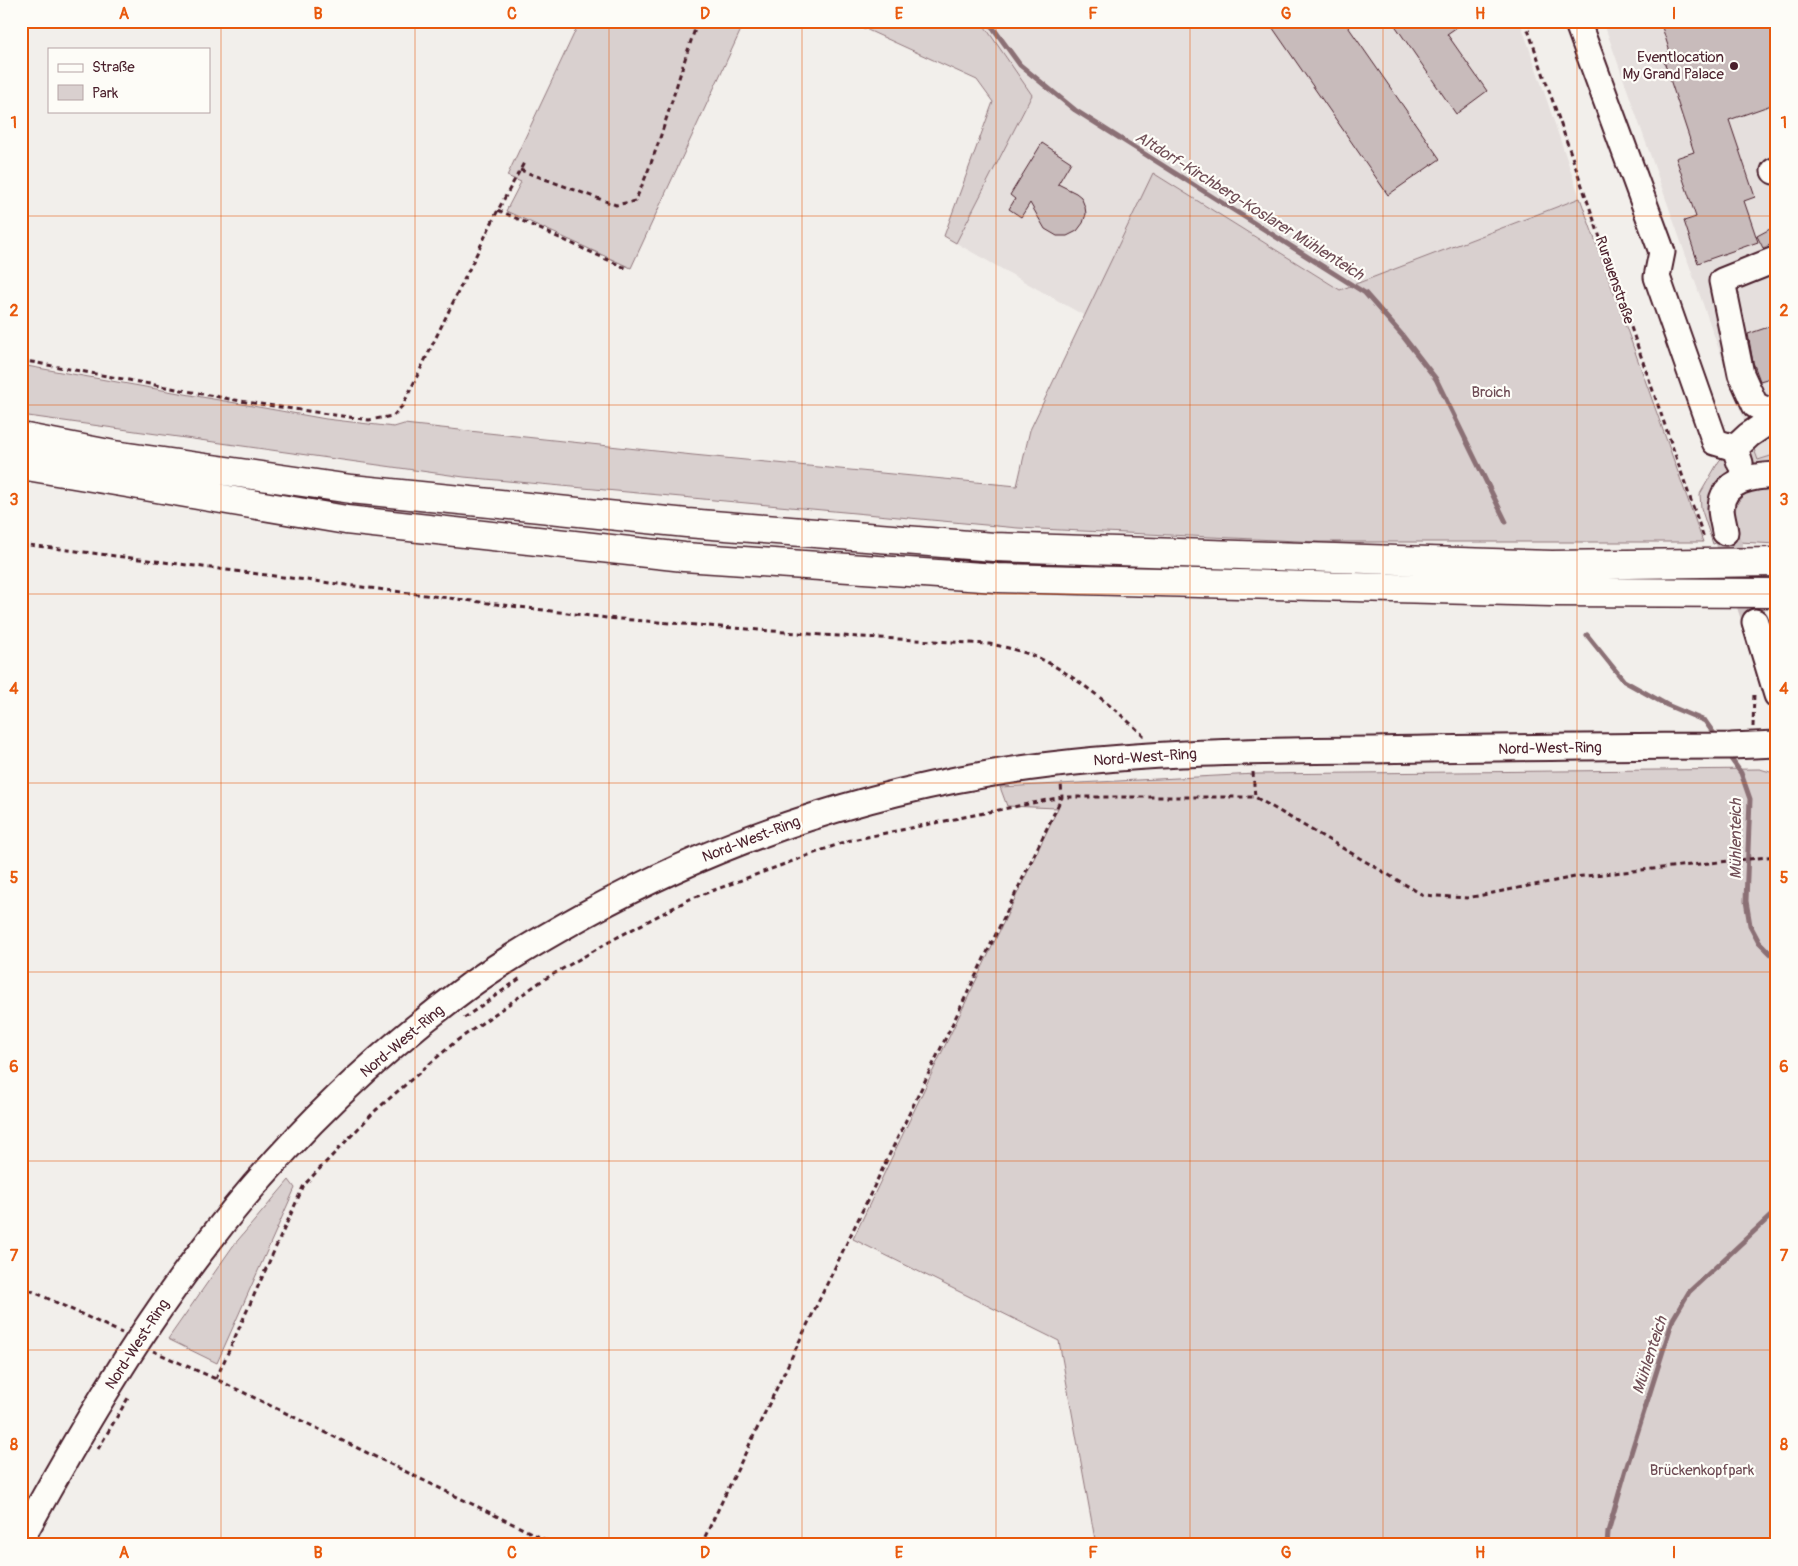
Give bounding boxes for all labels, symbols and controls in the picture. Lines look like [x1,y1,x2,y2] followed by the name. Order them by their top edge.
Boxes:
[119,4,130,24] text: A
[313,4,323,24] text: B
[507,4,517,24] text: C
[700,4,710,24] text: D
[895,4,904,24] text: E
[1088,4,1098,24] text: F
[1281,4,1292,24] text: G
[1475,4,1485,24] text: H
[1672,4,1676,24] text: I
[48,48,210,112] legend
[1622,48,1725,84] place label: Eventlocation My Grand Palace
[92,58,135,77] text: Straße
[1728,60,1740,72] marker: Eventlocation My Grand Palace
[92,84,119,103] text: Park
[11,113,17,133] text: 1
[1781,113,1787,133] text: 1
[1132,127,1369,285] water label: Altdorf-Kirchberg-Koslarer Mühlenteich
[1591,234,1639,327] street label: Rurauenstraße
[10,301,19,321] text: 2
[1780,301,1789,321] text: 2
[1472,383,1510,402] park label: Broich
[10,490,19,510] text: 3
[1780,490,1789,510] text: 3
[9,679,19,699] text: 4
[1779,679,1789,699] text: 4
[1498,738,1602,759] street label: Nord-West-Ring
[1093,744,1197,771] street label: Nord-West-Ring
[1726,797,1746,879] water label: Mühlenteich
[699,812,803,867] street label: Nord-West-Ring
[10,868,19,888] text: 5
[1780,868,1789,888] text: 5
[357,1001,448,1082] street label: Nord-West-Ring
[9,1057,19,1077] text: 6
[1779,1057,1789,1077] text: 6
[10,1246,19,1266] text: 7
[1780,1246,1789,1266] text: 7
[101,1296,174,1393] street label: Nord-West-Ring
[1628,1313,1672,1397] water label: Mühlenteich
[10,1435,18,1455] text: 8
[1780,1435,1788,1455] text: 8
[1650,1461,1755,1480] park label: Brückenkopfpark
[119,1543,130,1563] text: A
[313,1543,323,1563] text: B
[507,1543,517,1563] text: C
[700,1543,710,1563] text: D
[895,1543,904,1563] text: E
[1088,1543,1098,1563] text: F
[1281,1543,1292,1563] text: G
[1475,1543,1485,1563] text: H
[1672,1543,1676,1563] text: I

